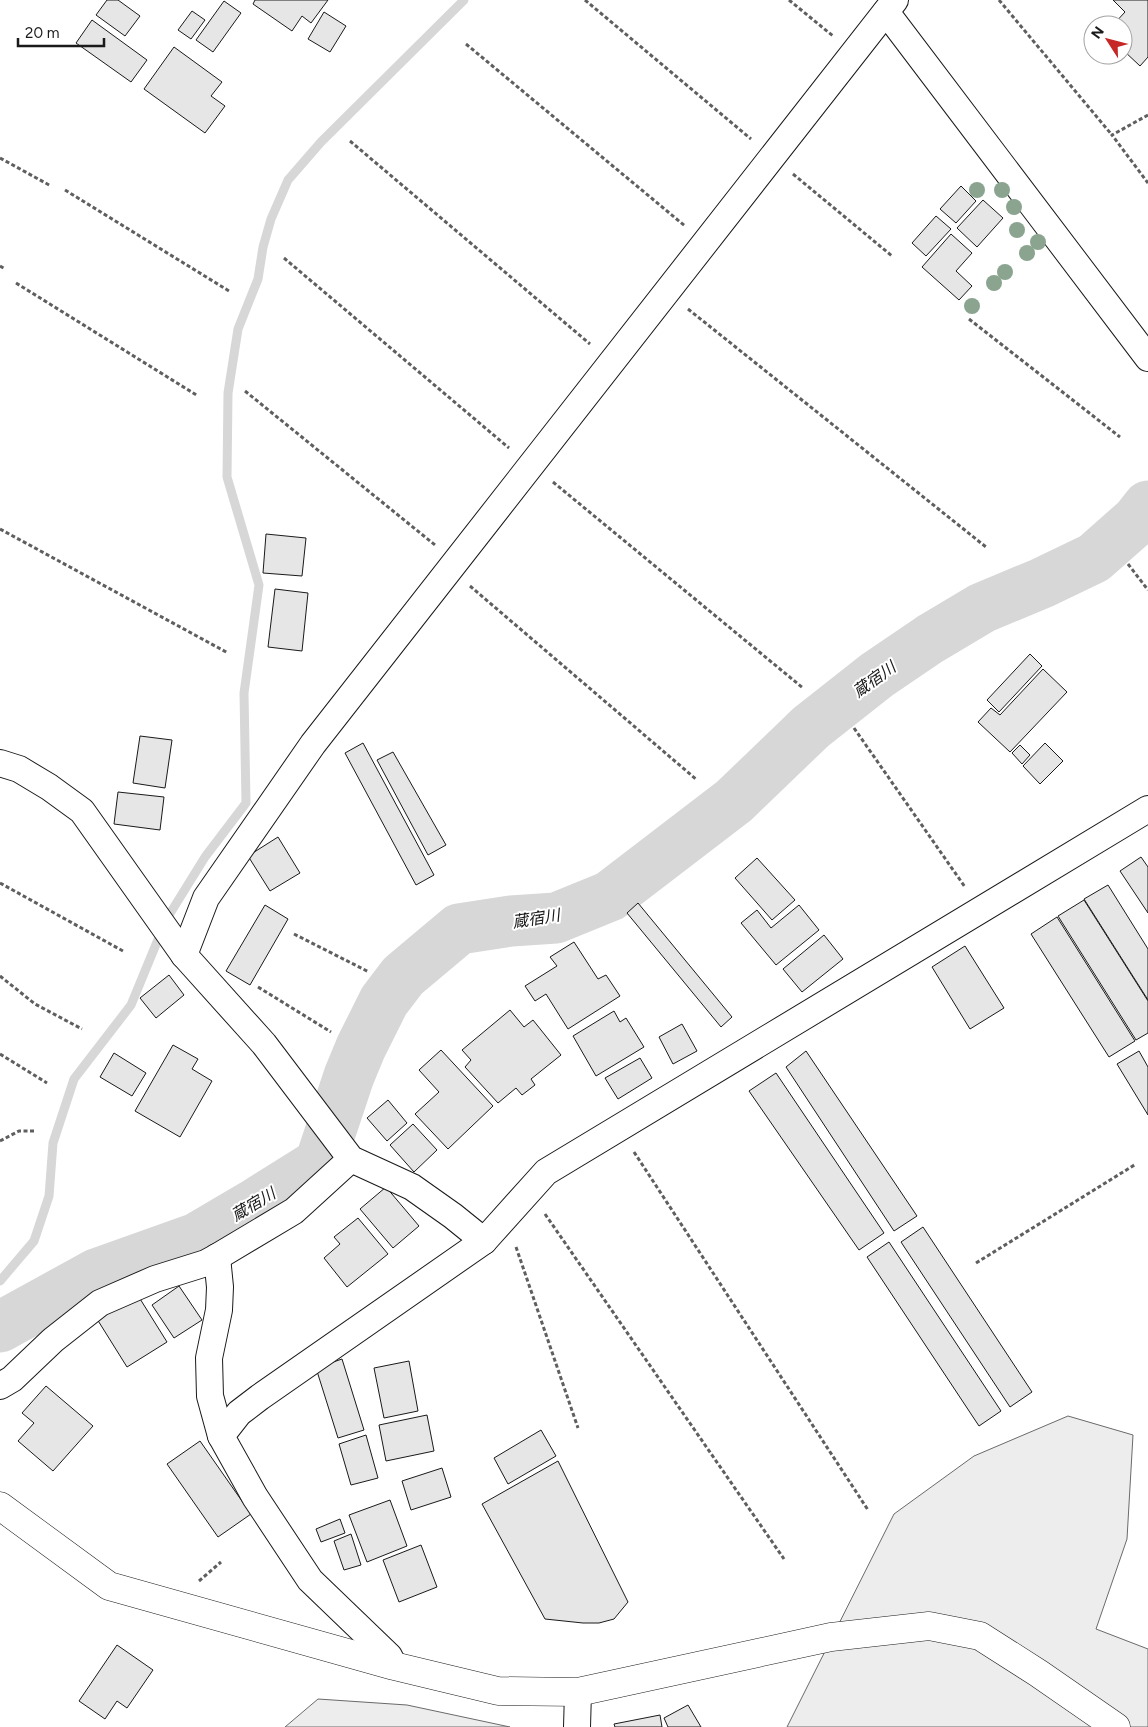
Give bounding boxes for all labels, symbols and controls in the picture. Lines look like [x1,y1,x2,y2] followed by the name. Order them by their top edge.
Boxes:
[18,15,104,47] scale bar
[1083,15,1133,65] north arrow
[1088,23,1108,42] text: N
[25,24,59,42] text: 20 m
[849,656,901,701] water label: 蔵宿川
[511,905,563,932] water label: 蔵宿川
[228,1183,280,1225] water label: 蔵宿川

